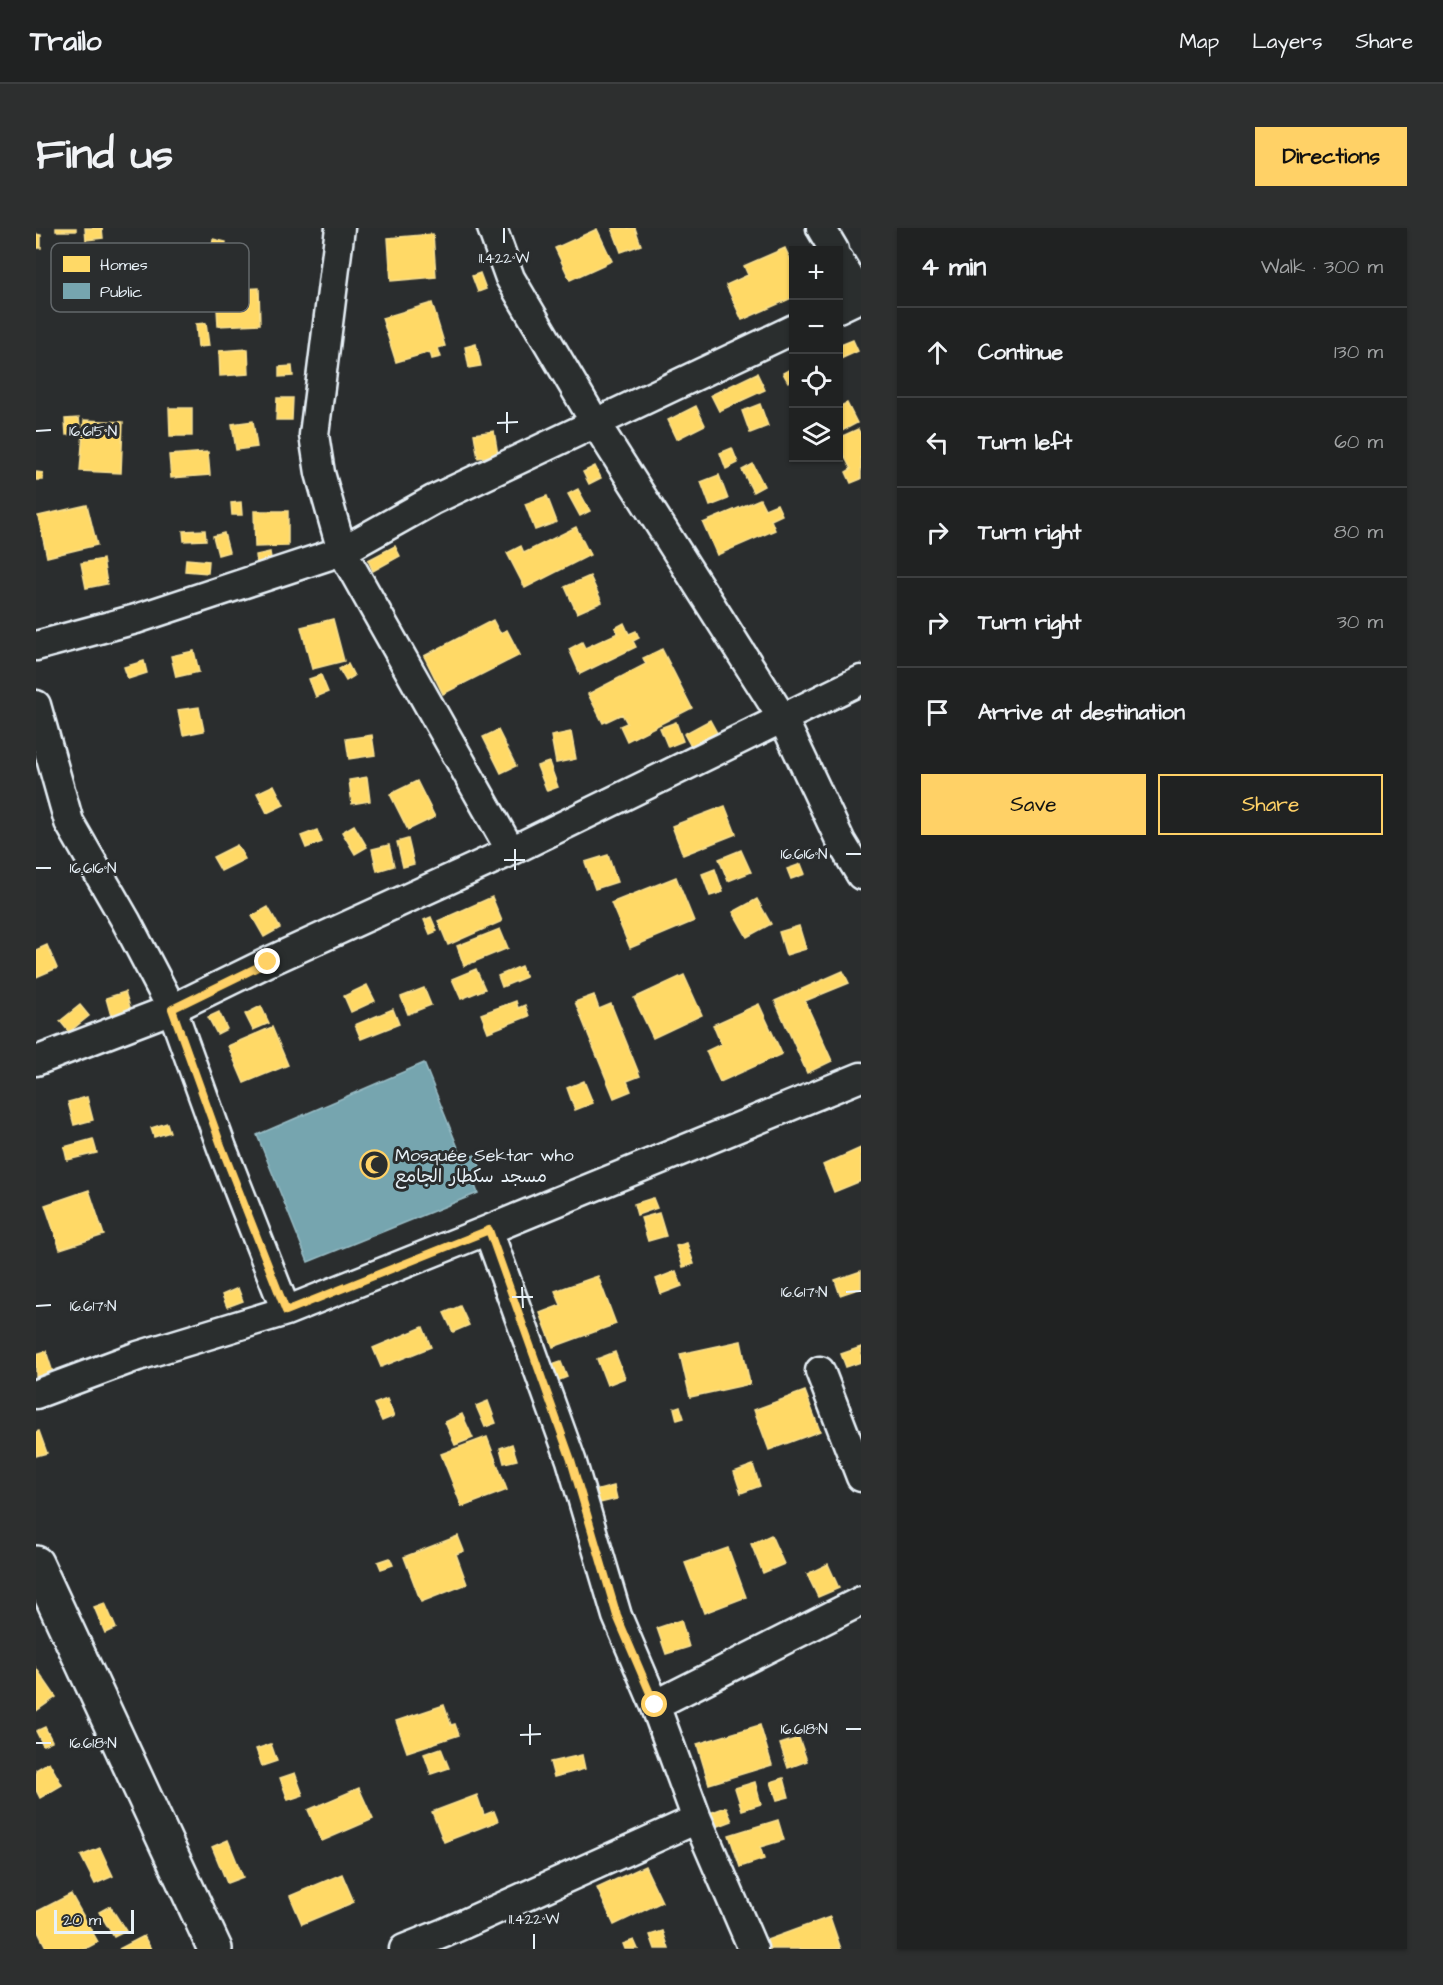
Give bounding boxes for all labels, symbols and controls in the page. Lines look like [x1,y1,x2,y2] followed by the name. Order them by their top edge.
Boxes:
[30,22,102,61] text: Trailo
[1179,27,1219,56] text: Map
[1252,27,1322,56] text: Layers
[1355,27,1413,56] text: Share
[36,127,173,185] text: Find us
[1255,127,1407,186] button: Directions
[51,243,249,312] legend
[789,246,843,462] map controls
[789,246,843,300] button: +
[479,248,529,269] text: 11.422°W
[921,249,986,285] text: 4 min
[1261,253,1383,281] text: Walk · 300 m
[100,254,148,276] text: Homes
[100,281,142,303] text: Public
[789,300,843,354] button: −
[921,336,954,369] icon: ahead
[978,337,1063,368] text: Continue
[1334,338,1383,366] text: 130 m
[789,354,843,408] button: locate
[789,408,843,462] button: layers
[69,421,117,442] text: 16.615°N
[921,426,954,459] icon: left
[978,427,1072,458] text: Turn left
[1334,428,1383,456] text: 60 m
[921,516,954,549] icon: right
[978,517,1081,548] text: Turn right
[1334,518,1383,546] text: 80 m
[921,606,954,639] icon: right
[978,607,1081,638] text: Turn right
[1337,608,1383,636] text: 30 m
[921,696,954,729] icon: arrive
[978,697,1185,728] text: Arrive at destination
[921,774,1146,835] button: Save
[1158,774,1383,835] button: Share
[781,844,827,865] text: 16.616°N
[70,858,116,879] text: 16.616°N
[254,948,280,974] route end
[395,1143,574,1189] place label: Mosquée Sektar who مسجد سكطار الجامع
[358,1149,390,1181] mosque icon: Mosquée Sektar who مسجد سكطار الجامع
[781,1282,827,1303] text: 16.617°N
[70,1296,116,1317] text: 16.617°N
[641,1691,667,1717] route start
[780,1719,828,1740] text: 16.618°N
[69,1733,117,1754] text: 16.618°N
[54,1907,134,1934] scale bar
[63,1909,101,1931] text: 20 m
[509,1909,559,1930] text: 11.422°W

